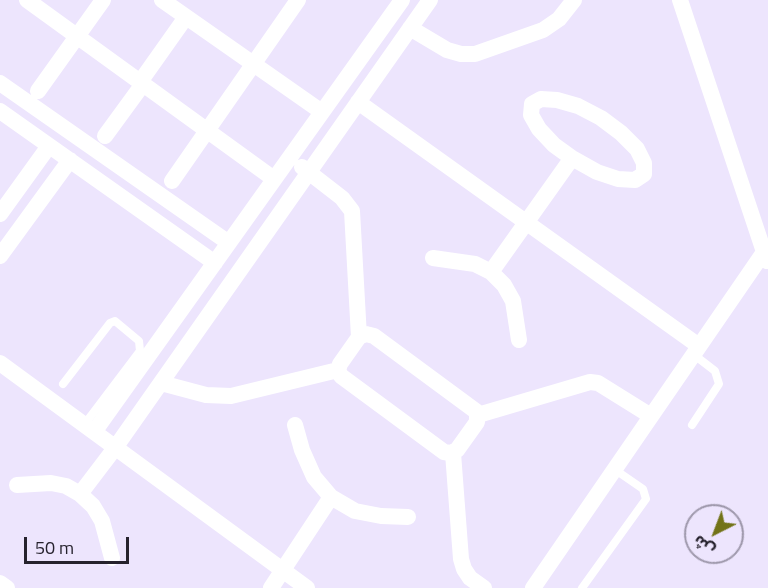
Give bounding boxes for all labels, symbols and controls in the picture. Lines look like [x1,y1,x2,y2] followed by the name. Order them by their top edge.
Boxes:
[684,504,744,564] north arrow
[27,525,132,563] scale bar
[687,530,719,562] text: ش
[35,534,74,561] text: 50 m

